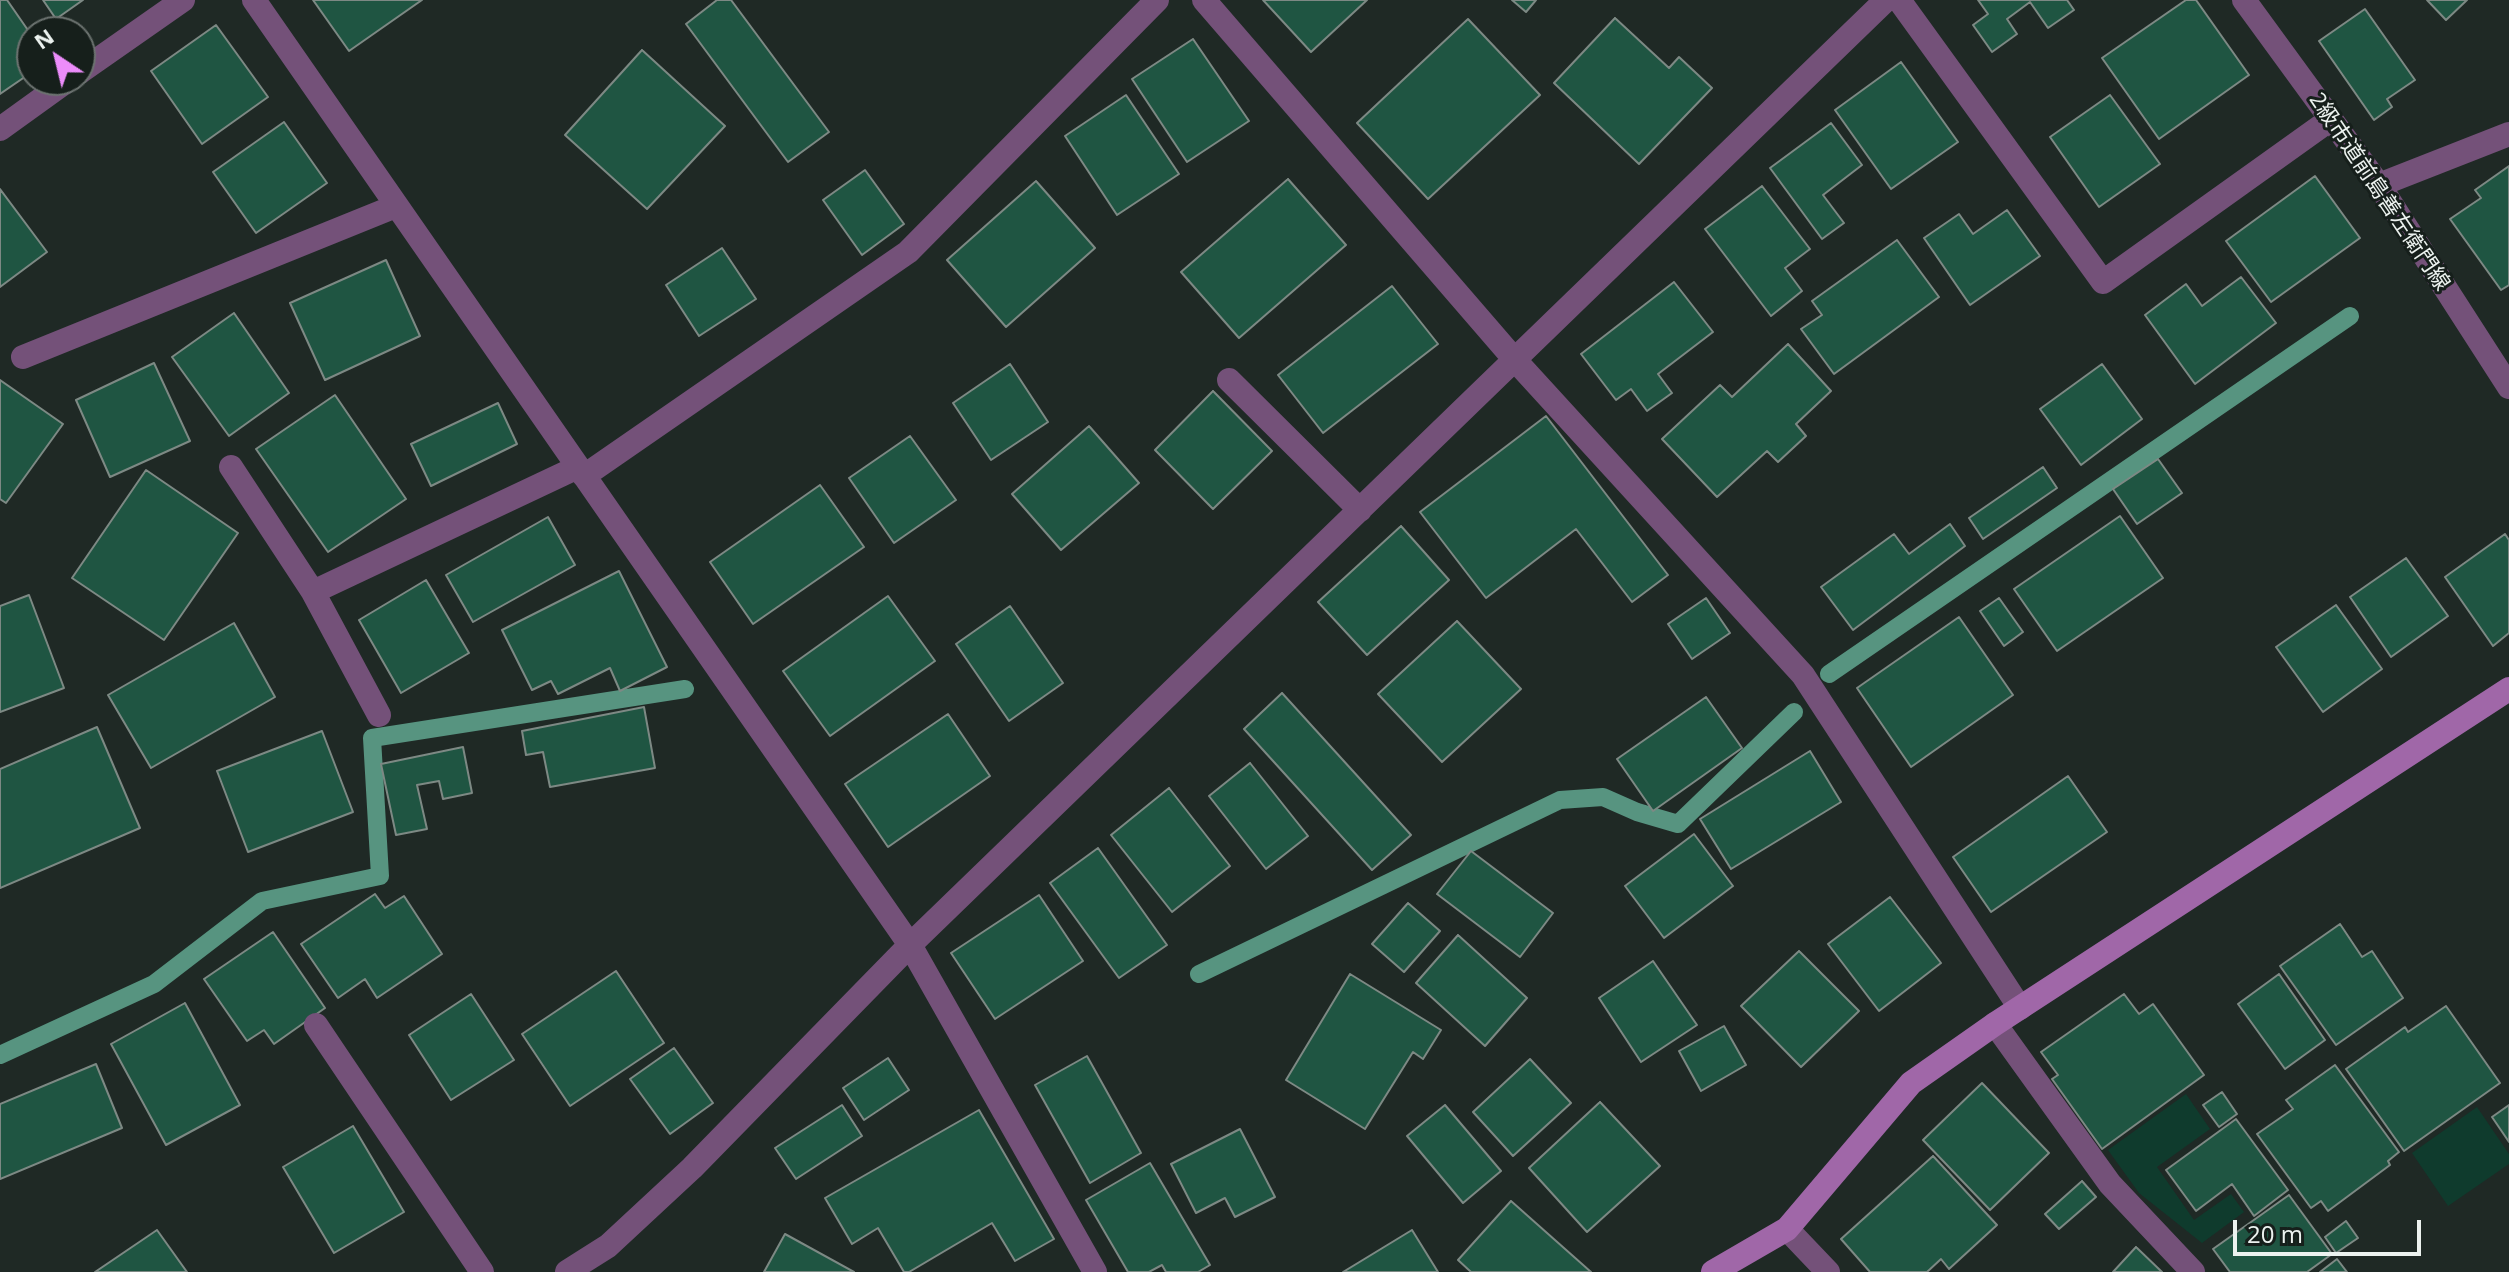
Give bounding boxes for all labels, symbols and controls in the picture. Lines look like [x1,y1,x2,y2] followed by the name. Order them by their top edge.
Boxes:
[16,16,96,96] north arrow
[27,21,59,55] text: N
[2303,88,2455,296] street label: 2級市道前島善左衛門線
[2237,1204,2425,1254] scale bar
[2247,1217,2303,1250] text: 20 m

